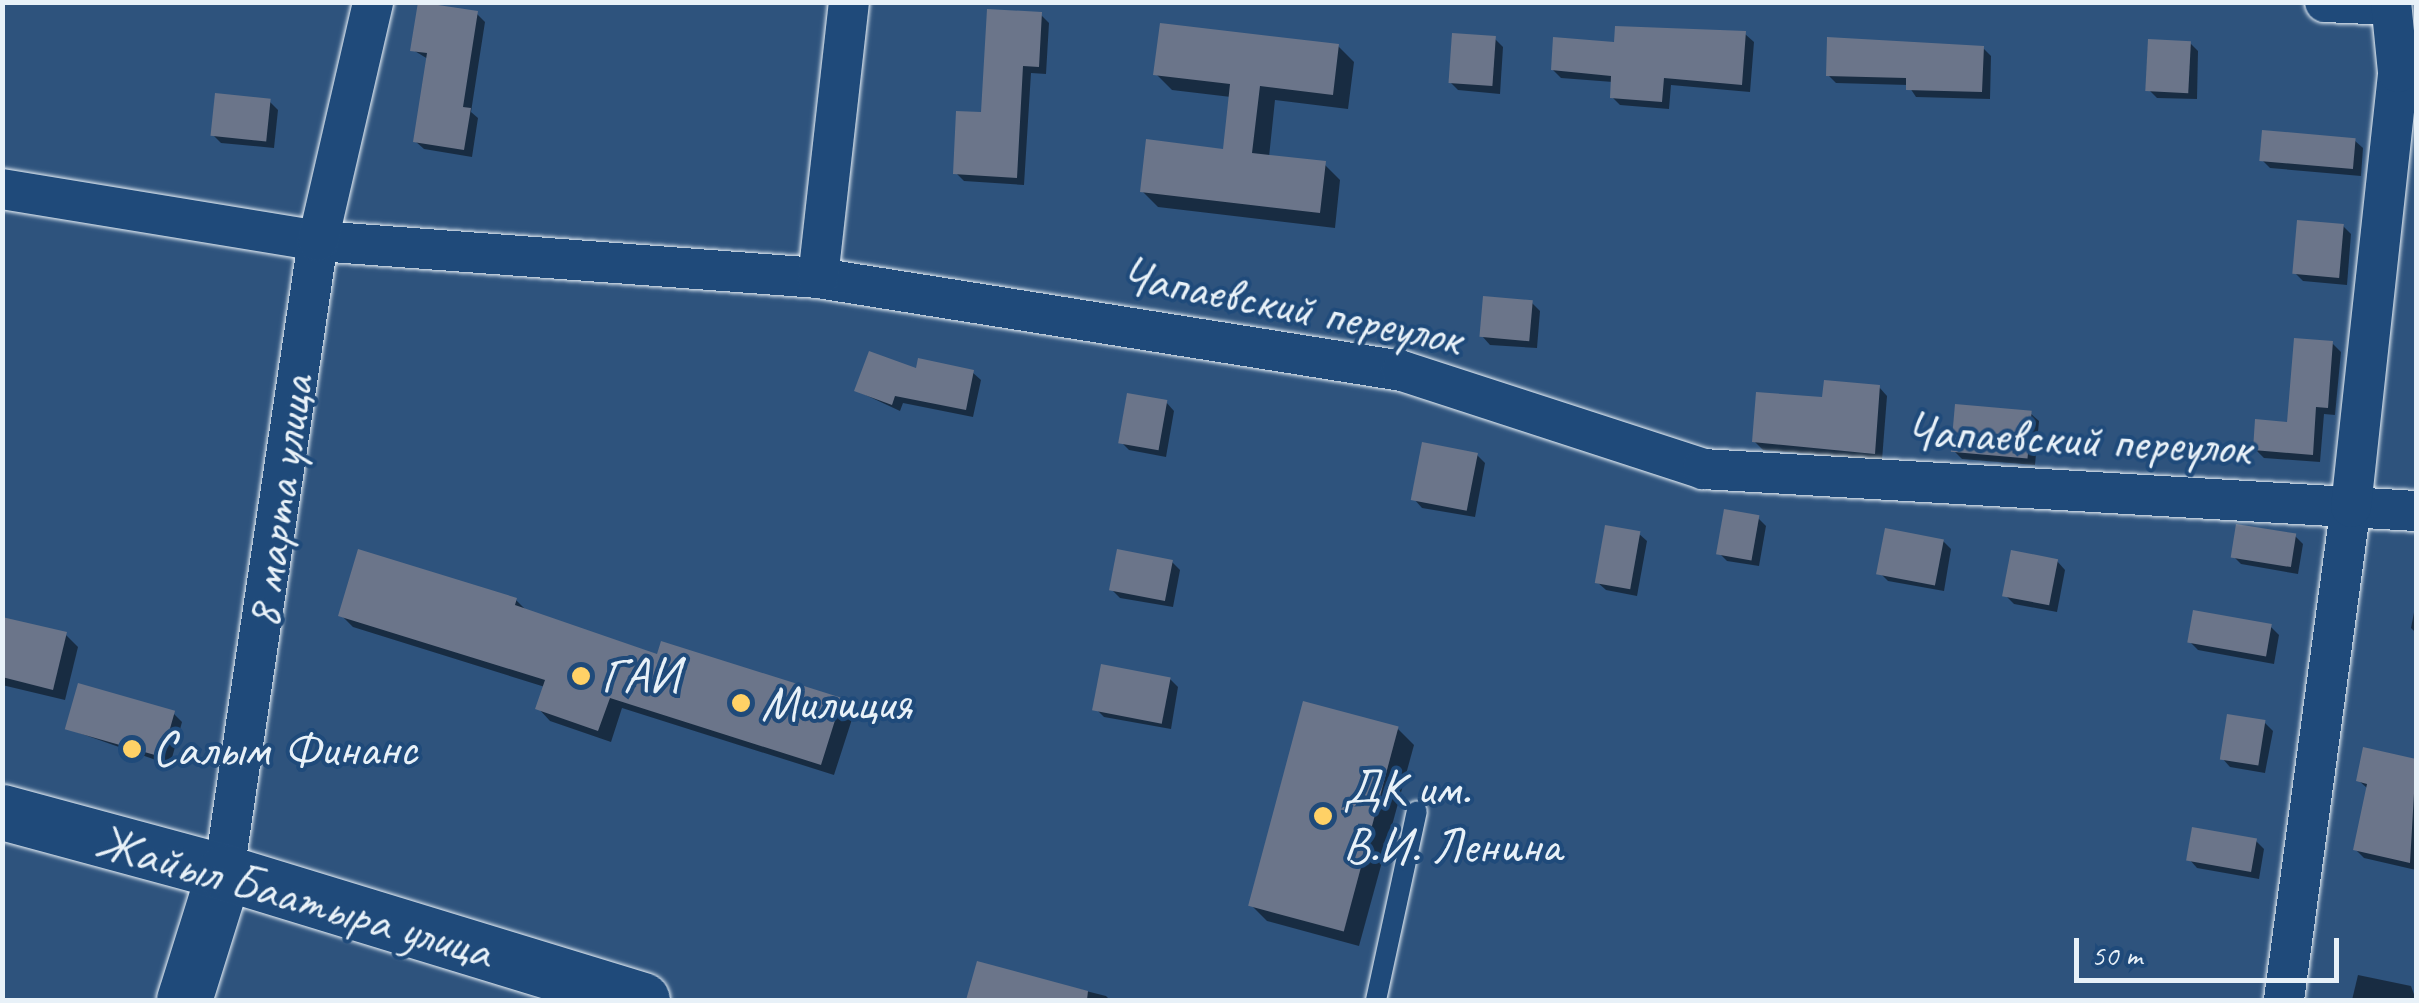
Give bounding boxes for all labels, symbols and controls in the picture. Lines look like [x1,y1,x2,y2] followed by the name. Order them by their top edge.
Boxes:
[1116,244,1466,368] street label: Чапаевский переулок
[231,370,327,634] street label: 8 марта улица
[1904,400,2252,478] street label: Чапаевский переулок
[601,646,679,706] place label: ГАИ
[570,665,592,687] marker: ГАИ
[761,673,911,733] place label: Милиция
[730,692,752,714] marker: Милиция
[152,719,412,779] place label: Салым Финанс
[121,738,143,760] marker: Салым Финанс
[1343,757,1561,874] place label: ДК им. В.И. Ленина
[1312,805,1334,827] marker: ДК им. В.И. Ленина
[89,811,499,981] street label: Жайыл Баатыра улица
[2079,918,2344,980] scale bar
[2091,936,2142,974] text: 50 m

